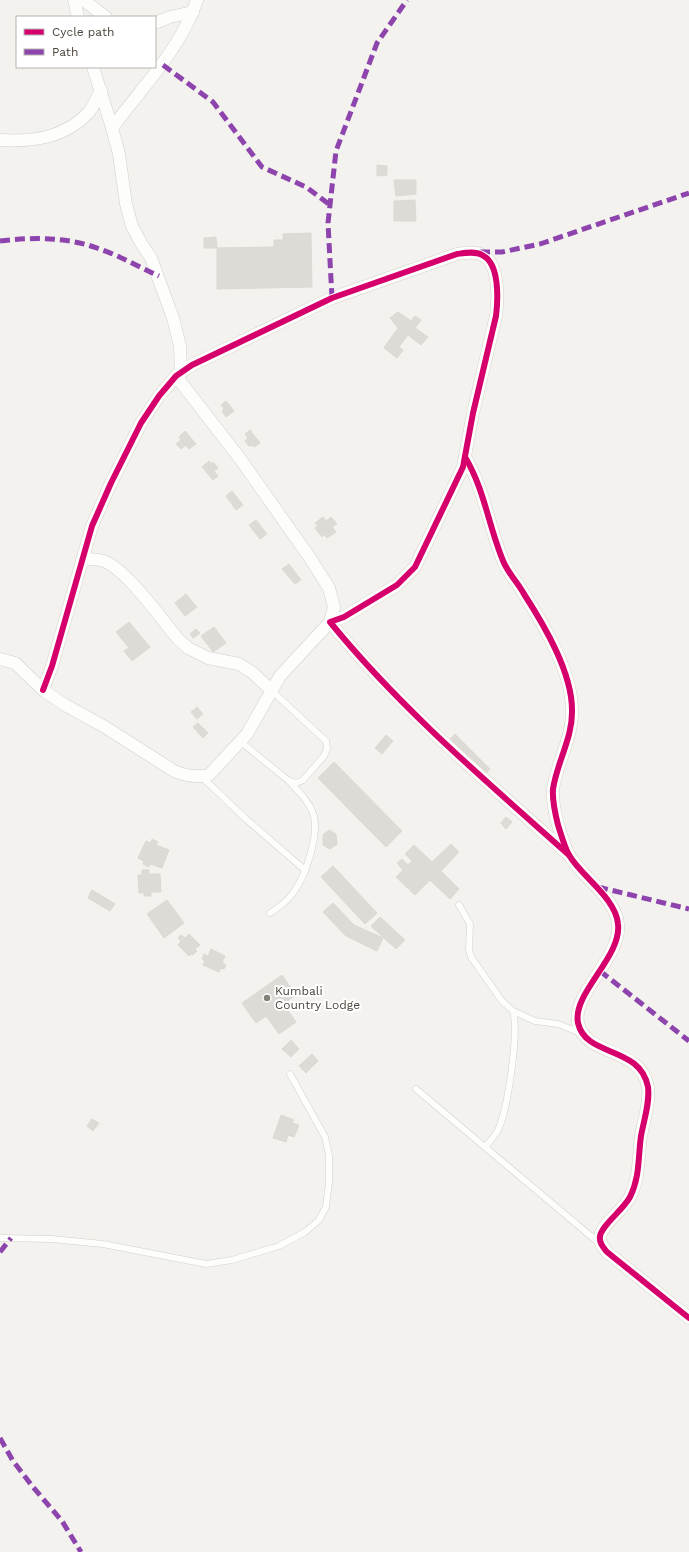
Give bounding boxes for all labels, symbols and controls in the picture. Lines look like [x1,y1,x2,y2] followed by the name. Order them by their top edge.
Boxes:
[16,16,156,68] legend
[52,25,114,39] text: Cycle path
[52,45,78,59] text: Path
[275,984,360,1012] place label: Kumbali Country Lodge
[262,993,272,1003] marker: Kumbali Country Lodge

